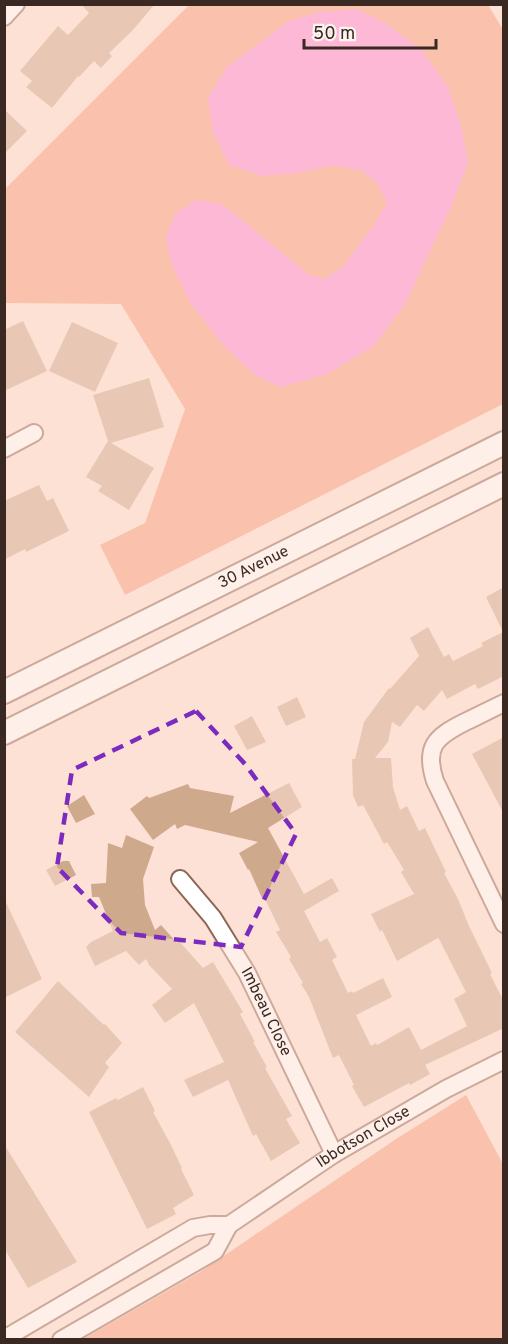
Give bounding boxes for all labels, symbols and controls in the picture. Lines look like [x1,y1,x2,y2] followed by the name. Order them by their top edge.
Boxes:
[304,12,436,50] scale bar
[313,23,355,46] text: 50 m
[215,542,292,594] street label: 30 Avenue
[236,964,296,1060] street label: Imbeau Close
[313,1102,414,1173] street label: Ibbotson Close

